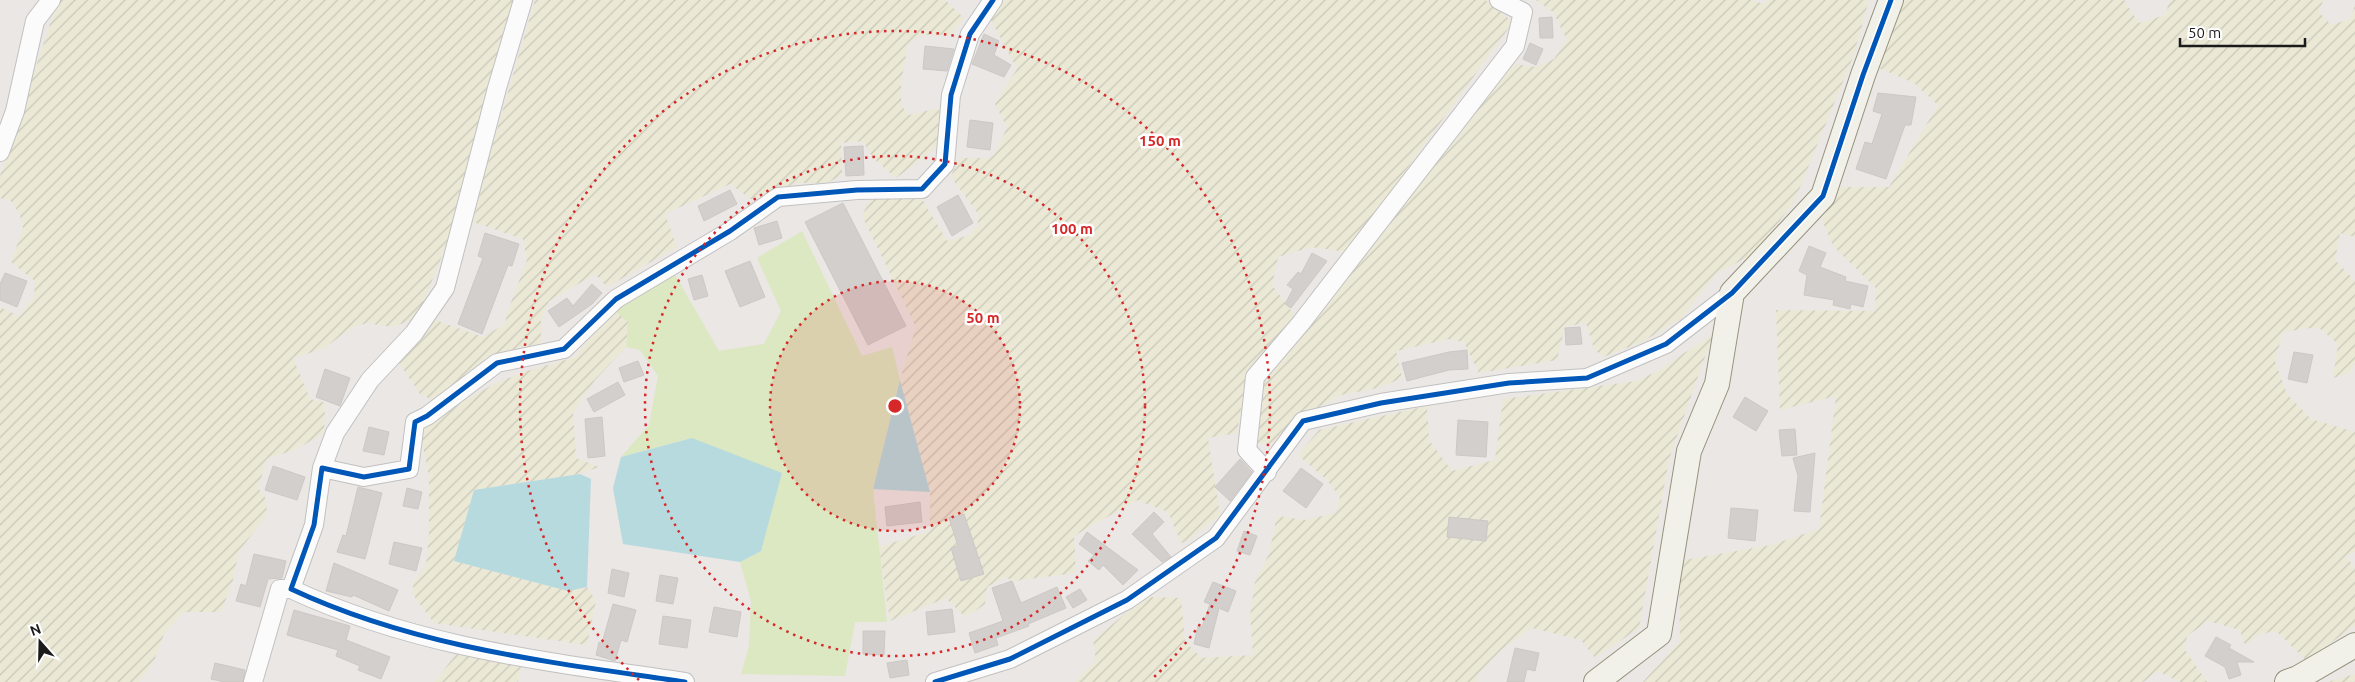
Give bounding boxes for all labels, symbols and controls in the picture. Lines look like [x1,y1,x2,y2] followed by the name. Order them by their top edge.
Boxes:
[2180,15,2305,47] scale bar
[2188,24,2221,41] text: 50 m
[1139,132,1181,149] text: 150 m
[1051,220,1093,237] text: 100 m
[966,309,1000,326] text: 50 m
[886,397,904,415] centre of rings
[15,617,65,667] north arrow
[28,620,43,639] text: N

